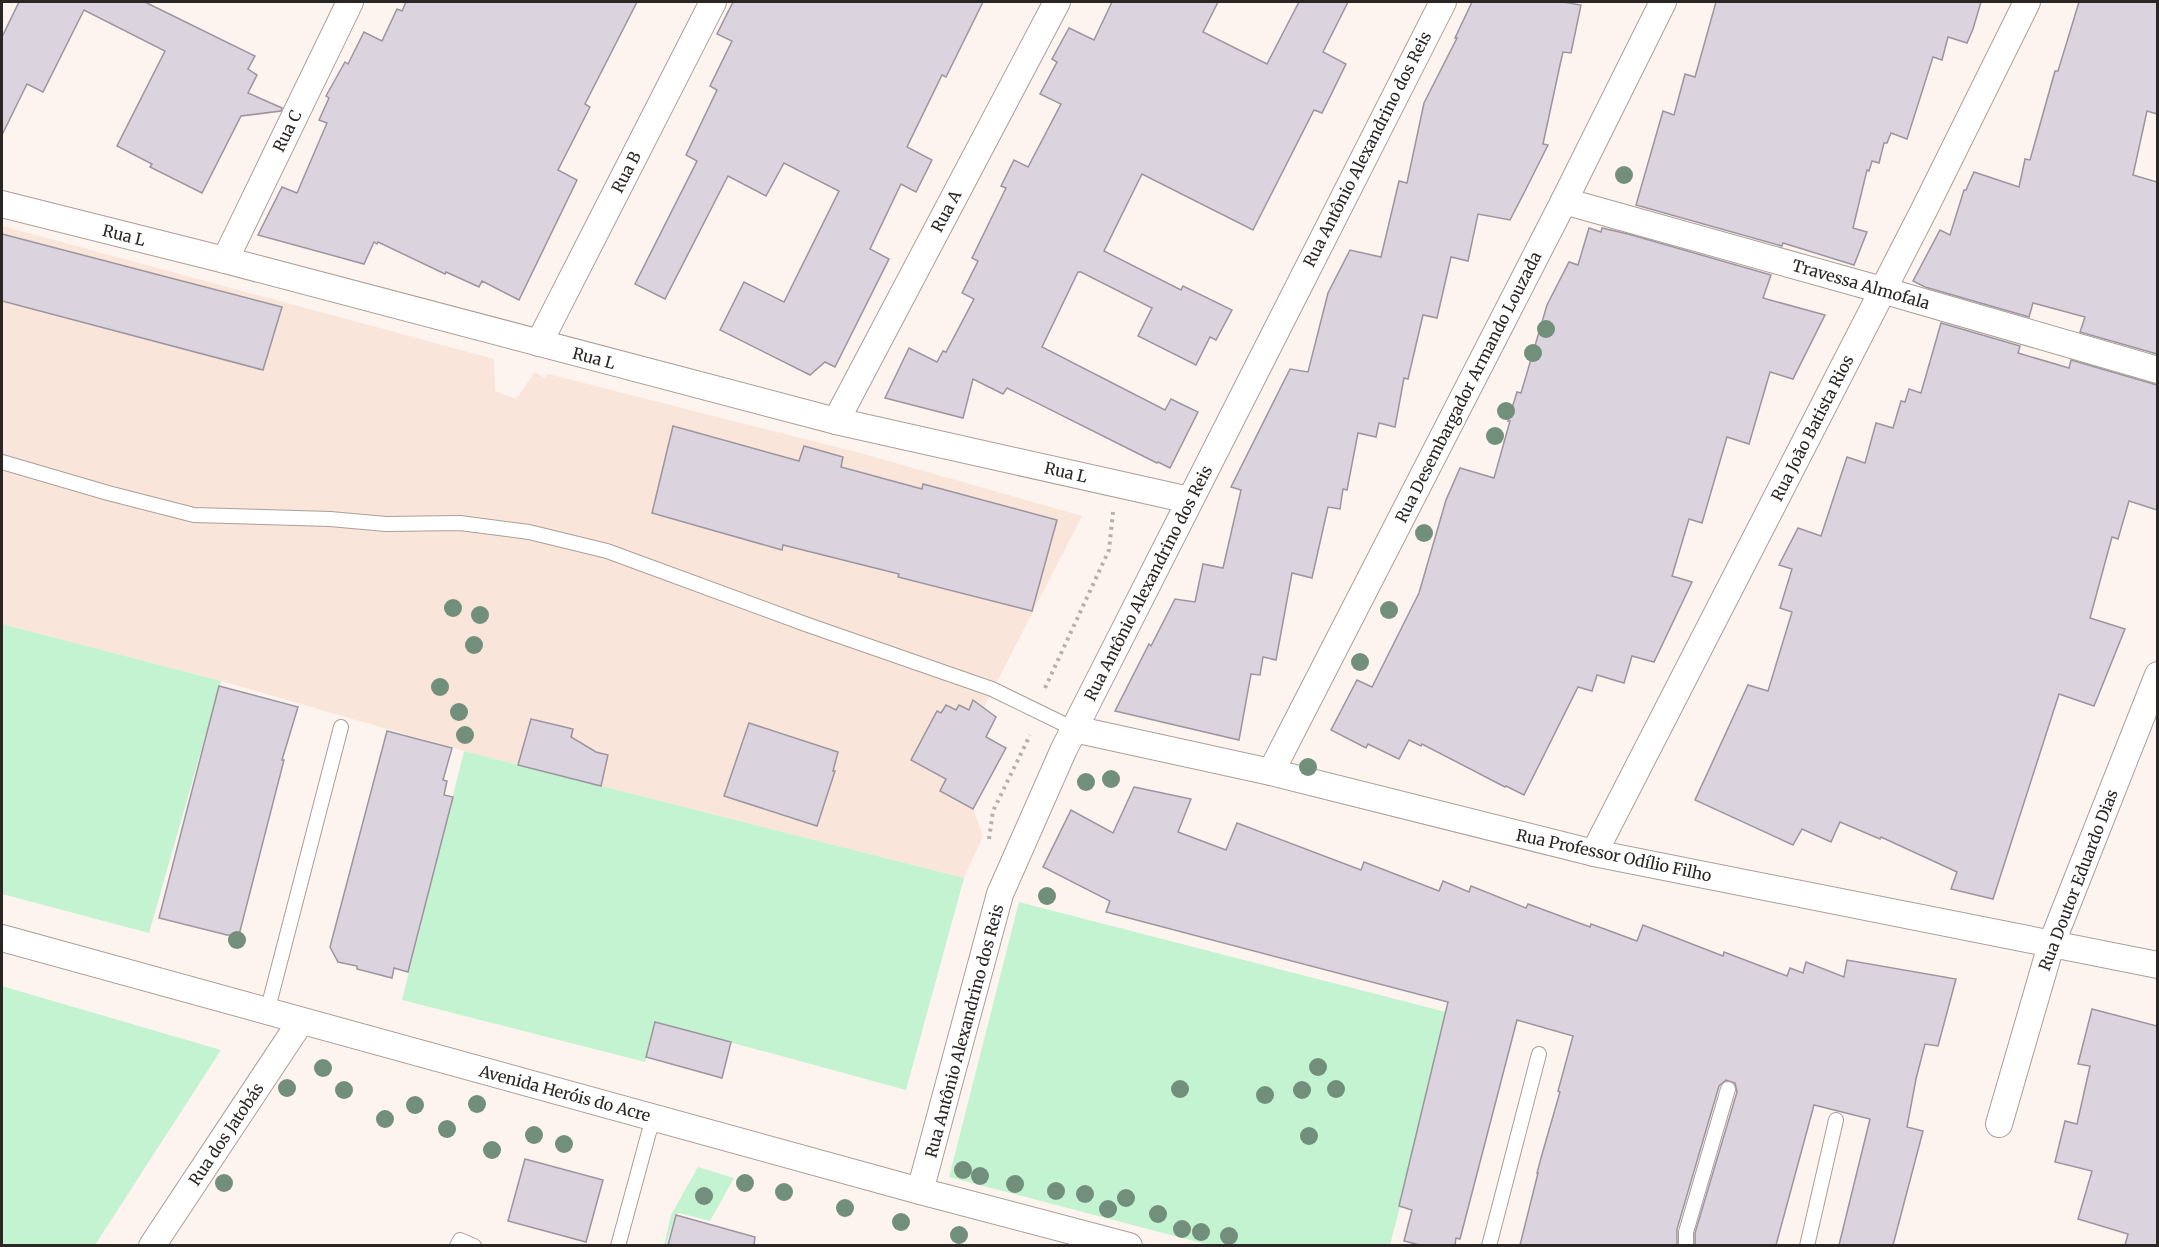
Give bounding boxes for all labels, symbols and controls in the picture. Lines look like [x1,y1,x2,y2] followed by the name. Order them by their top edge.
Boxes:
[1299,28,1435,270] street label: Rua Antônio Alexandrino dos Reis
[268,107,306,155] street label: Rua C
[607,148,645,196] street label: Rua B
[927,186,966,235] street label: Rua A
[101,220,147,250] street label: Rua L
[1391,248,1546,526] street label: Rua Desembargador Armando Louzada
[1790,255,1932,313] street label: Travessa Almofala
[571,343,618,373] street label: Rua L
[1766,351,1858,504] street label: Rua João Batista Rios
[1043,457,1089,487] street label: Rua L
[1080,462,1216,704] street label: Rua Antônio Alexandrino dos Reis
[2034,786,2122,974] street label: Rua Doutor Eduardo Dias
[1514,824,1714,886] street label: Rua Professor Odílio Filho
[921,902,1008,1160] street label: Rua Antônio Alexandrino dos Reis
[476,1060,653,1125] street label: Avenida Heróis do Acre
[184,1079,268,1189] street label: Rua dos Jatobás

